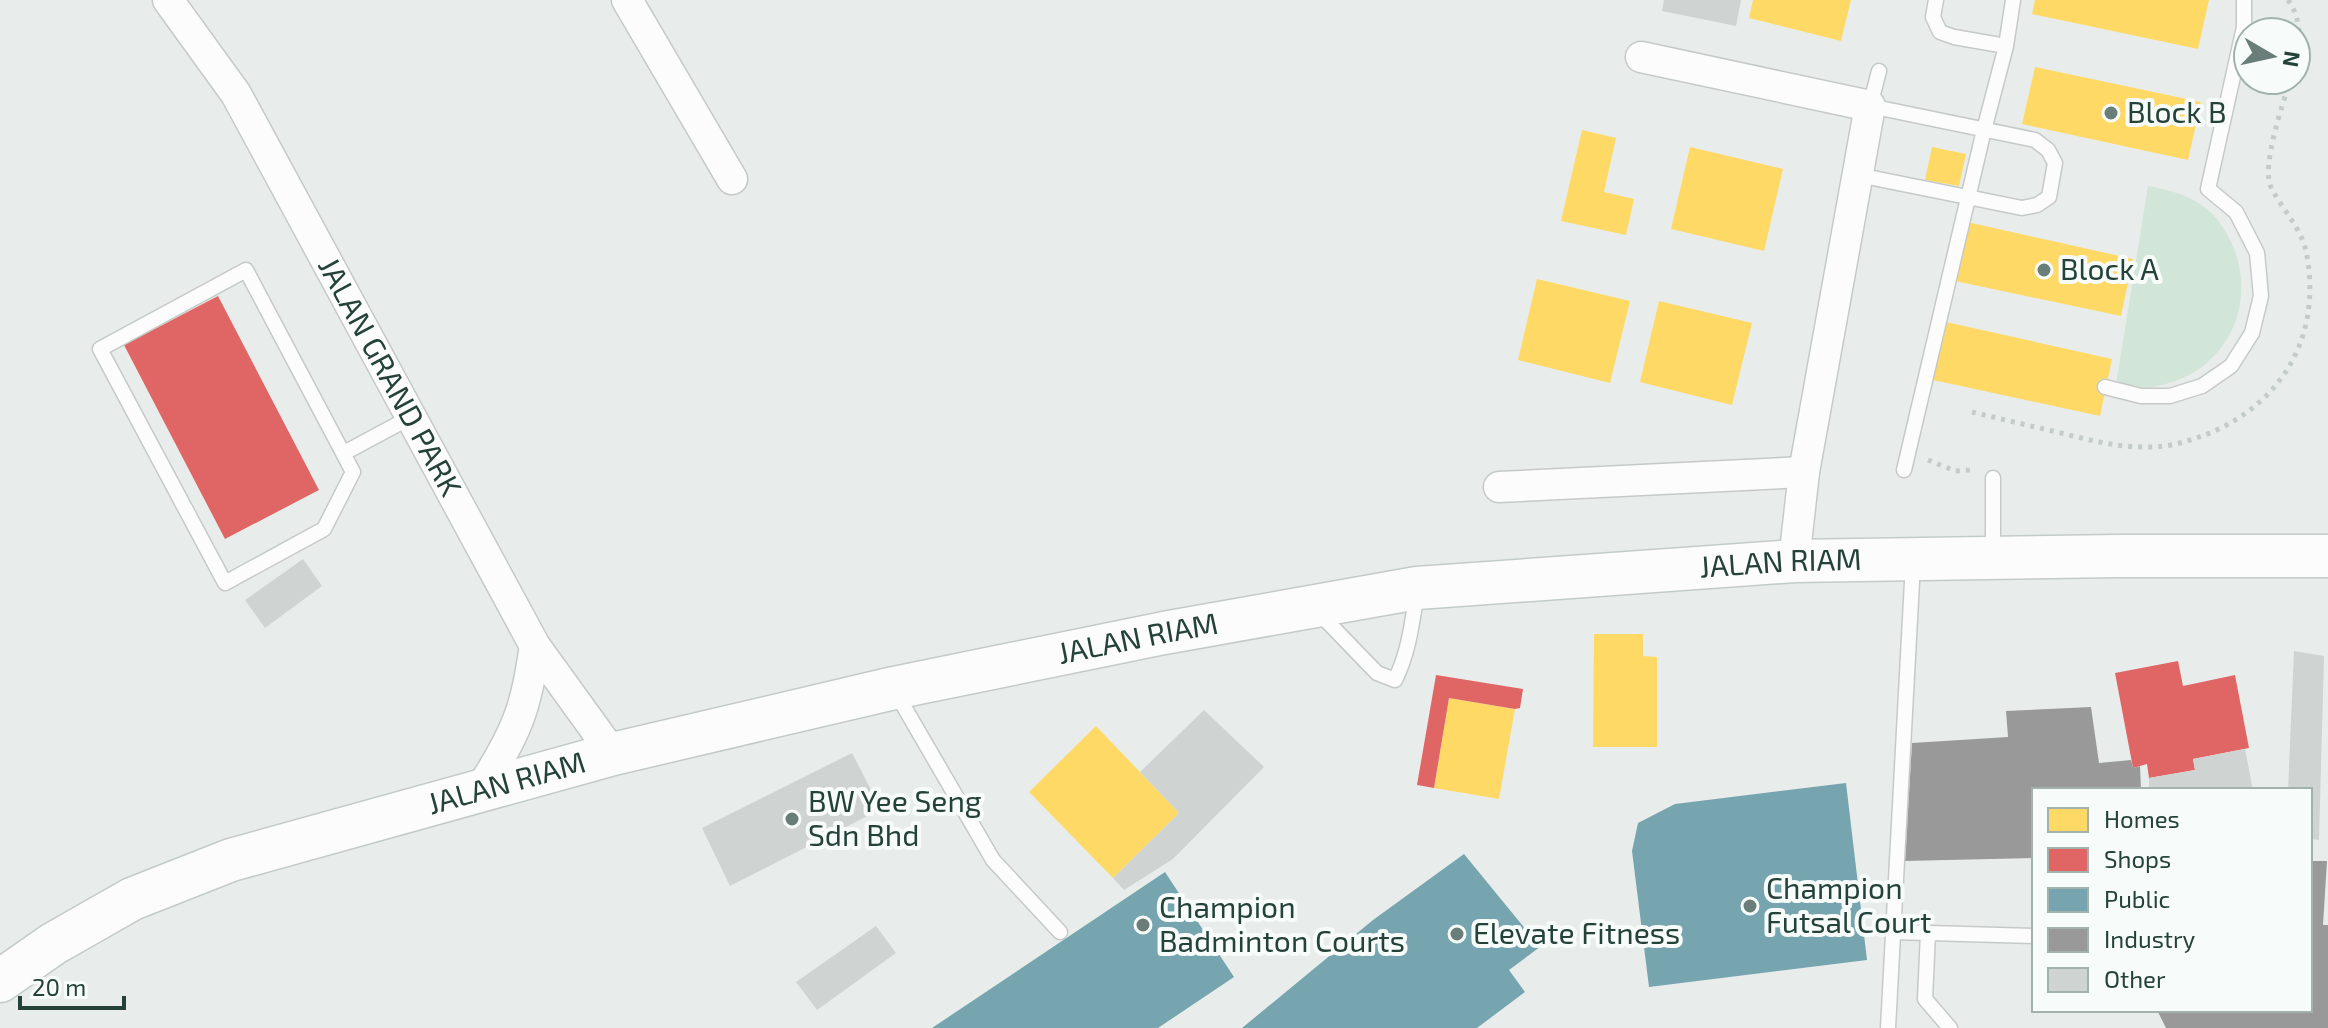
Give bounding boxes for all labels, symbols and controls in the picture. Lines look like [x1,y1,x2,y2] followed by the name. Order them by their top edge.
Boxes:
[2232,16,2312,96] north arrow
[2279,49,2307,69] text: N
[2127,93,2226,129] place label: Block B
[2102,104,2120,122] marker: Block B
[2060,250,2159,286] place label: Block A
[312,251,470,502] street label: JALAN GRAND PARK
[2035,261,2053,279] marker: Block A
[1698,540,1862,584] street label: JALAN RIAM
[1054,604,1220,670] street label: JALAN RIAM
[423,743,589,821] street label: JALAN RIAM
[808,782,982,852] place label: BW Yee Seng Sdn Bhd
[2032,788,2312,1012] legend
[2104,804,2180,833] text: Homes
[783,810,801,828] marker: BW Yee Seng Sdn Bhd
[2104,844,2171,873] text: Shops
[1766,869,1931,939] place label: Champion Futsal Court
[2104,884,2170,913] text: Public
[1159,888,1405,958] place label: Champion Badminton Courts
[1741,897,1759,915] marker: Champion Futsal Court
[1473,914,1680,950] place label: Elevate Fitness
[1134,916,1152,934] marker: Champion Badminton Courts
[2104,924,2196,953] text: Industry
[1448,925,1466,943] marker: Elevate Fitness
[20,960,124,1010] scale bar
[2104,964,2166,993] text: Other
[32,972,86,1001] text: 20 m

